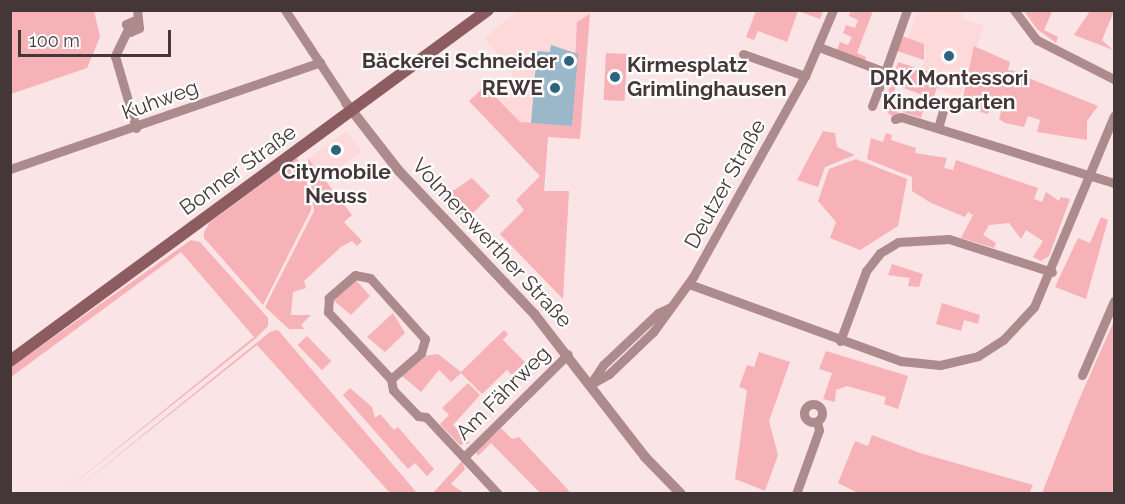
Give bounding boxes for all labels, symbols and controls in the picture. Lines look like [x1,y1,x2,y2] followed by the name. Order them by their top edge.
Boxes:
[21,18,174,56] scale bar
[29,30,80,51] text: 100 m
[362,48,557,74] place label: Bäckerei Schneider
[942,49,956,63] marker: DRK Montessori Kindergarten
[627,52,787,102] place label: Kirmesplatz Grimlinghausen
[562,54,576,68] marker: Bäckerei Schneider
[870,65,1028,115] place label: DRK Montessori Kindergarten
[608,70,622,84] marker: Kirmesplatz Grimlinghausen
[118,75,202,125] street label: Kuhweg
[482,75,543,101] place label: REWE
[548,81,562,95] marker: REWE
[679,115,771,253] street label: Deutzer Straße
[175,119,301,221] street label: Bonner Straße
[329,143,343,157] marker: Citymobile Neuss
[407,153,577,333] street label: Volmerswerther Straße
[281,159,391,209] place label: Citymobile Neuss
[451,341,555,445] street label: Am Fährweg

